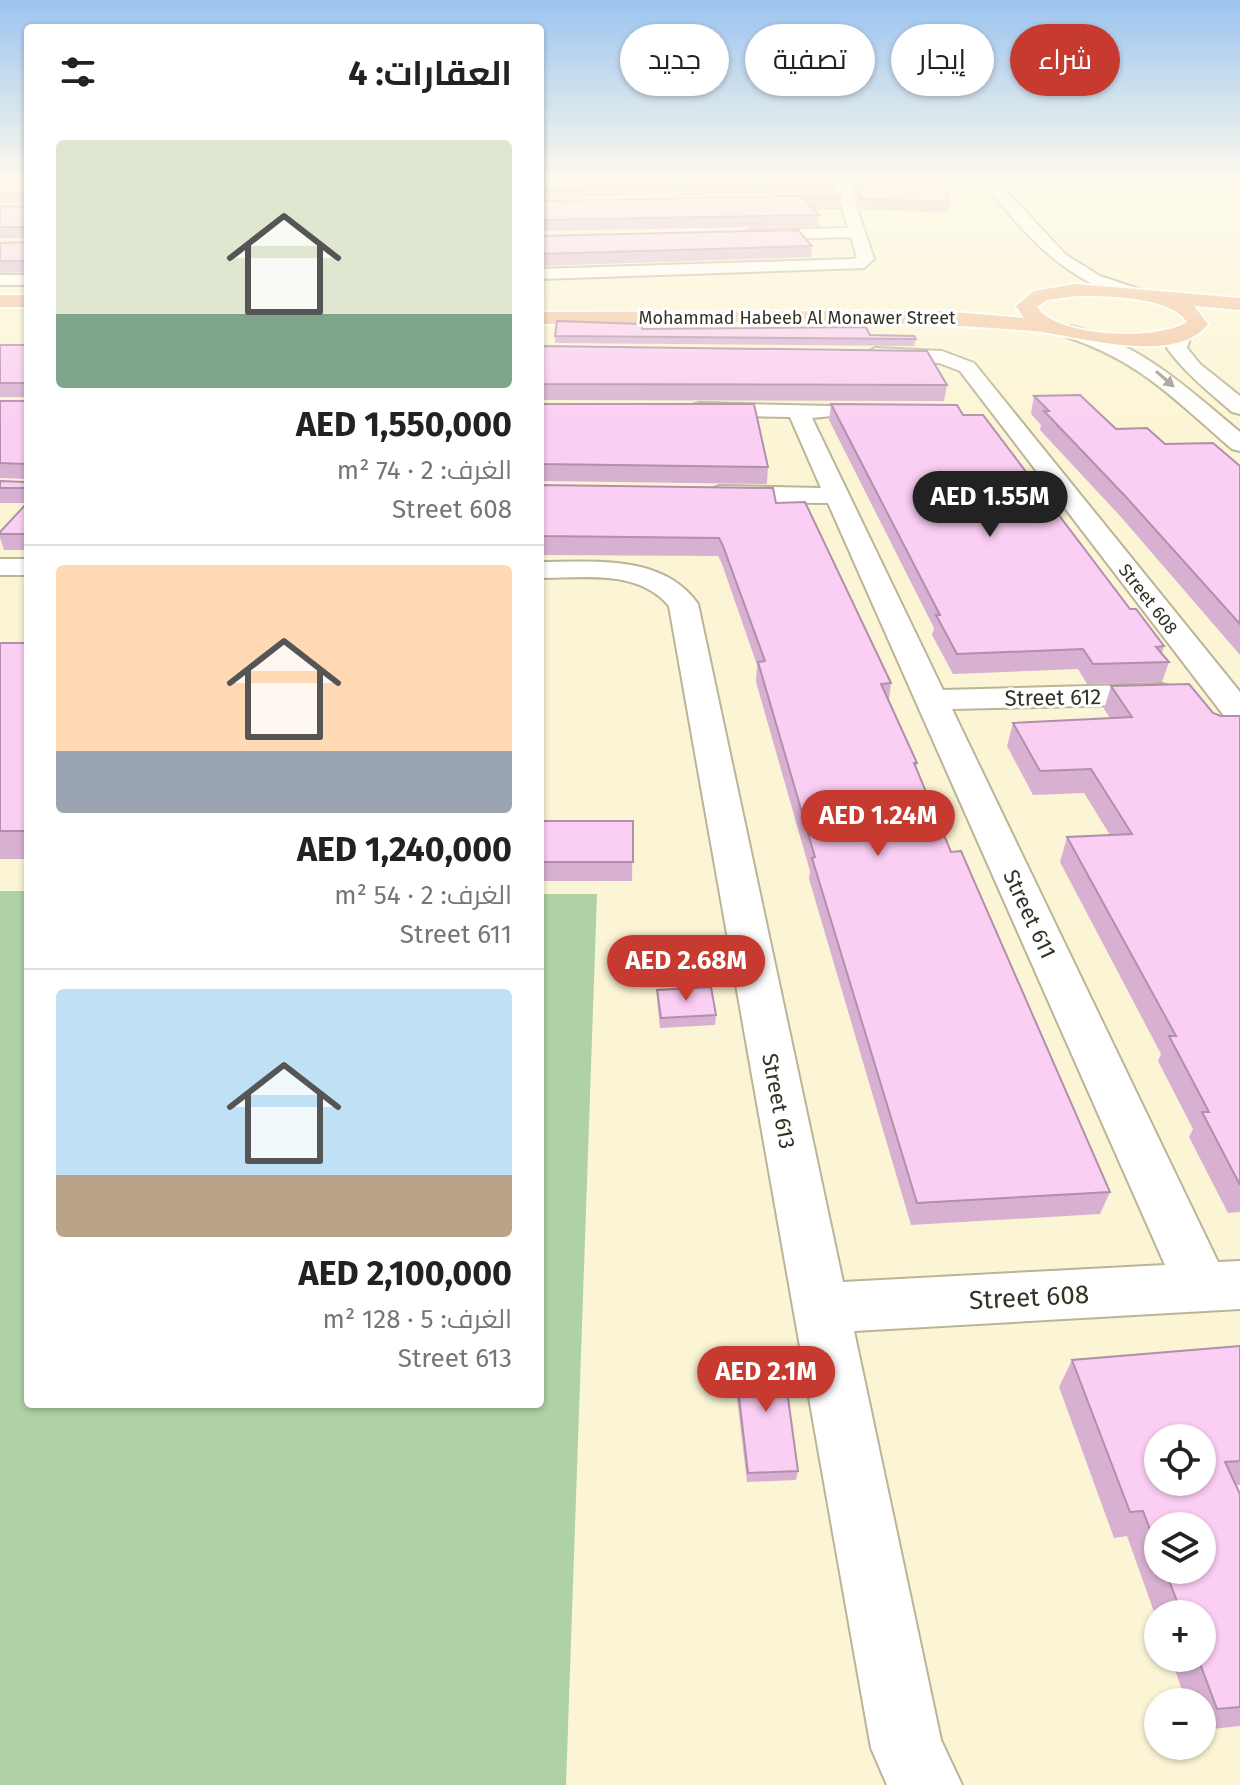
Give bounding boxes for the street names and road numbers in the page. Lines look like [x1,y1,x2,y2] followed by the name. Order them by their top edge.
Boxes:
[638,307,956,329] street label: Mohammad Habeeb Al Monawer Street
[1114,559,1182,639] street label: Street 608
[1004,683,1102,712] street label: Street 612
[997,865,1062,963] street label: Street 611
[756,1051,801,1151] street label: Street 613
[968,1279,1090,1316] street label: Street 608

